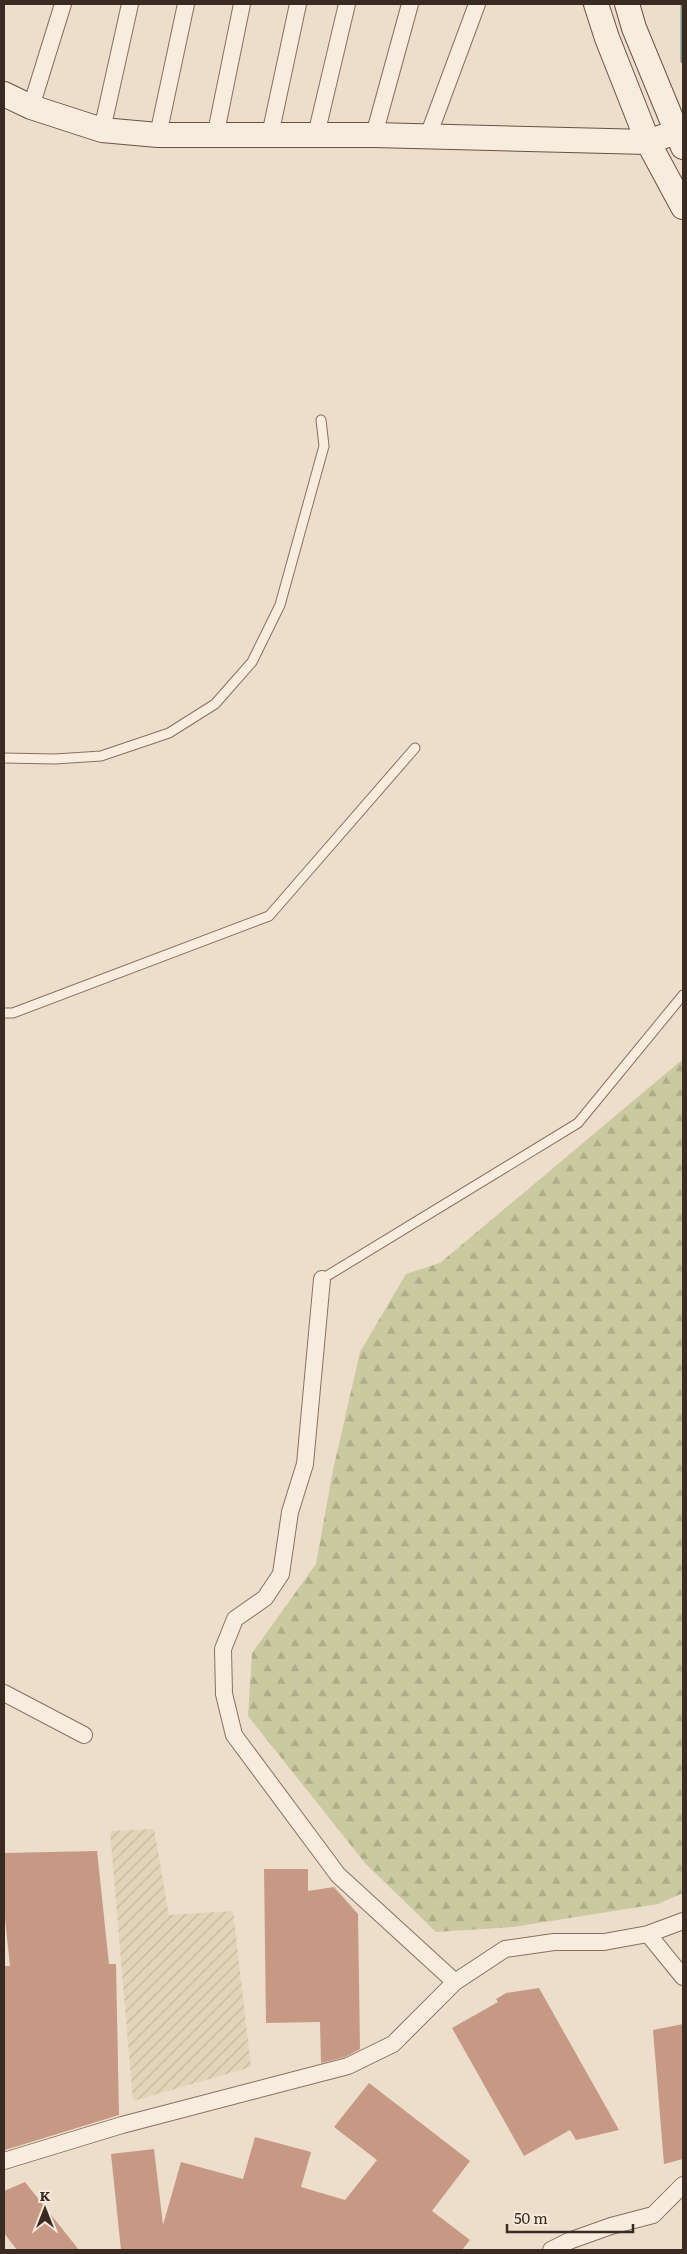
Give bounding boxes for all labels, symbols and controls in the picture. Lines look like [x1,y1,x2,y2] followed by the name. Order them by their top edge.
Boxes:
[20,2184,70,2234] north arrow
[40,2185,51,2205] text: K
[507,2202,633,2234] scale bar
[514,2206,548,2229] text: 50 m

